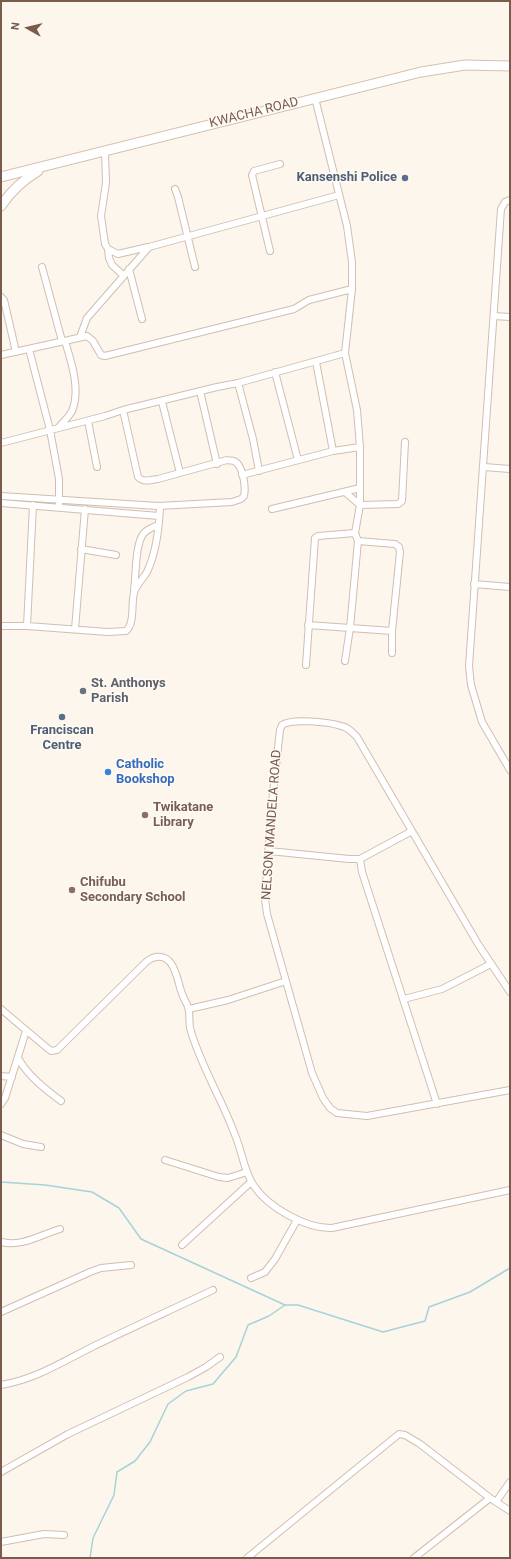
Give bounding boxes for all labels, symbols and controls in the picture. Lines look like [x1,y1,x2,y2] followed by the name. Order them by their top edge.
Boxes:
[8,8,48,48] north arrow
[9,22,23,31] text: N
[208,94,300,132] street label: KWACHA ROAD
[297,170,397,186] place label: Kansenshi Police
[400,173,410,183] marker: Kansenshi Police
[91,676,166,707] place label: St. Anthonys Parish
[78,686,88,696] marker: St. Anthonys Parish
[57,712,67,722] marker: Franciscan Centre
[30,723,94,754] place label: Franciscan Centre
[259,749,285,901] street label: NELSON MANDELA ROAD
[116,757,175,788] place label: Catholic Bookshop
[103,767,113,777] marker: Catholic Bookshop
[153,800,213,831] place label: Twikatane Library
[140,810,150,820] marker: Twikatane Library
[80,875,186,906] place label: Chifubu Secondary School
[67,885,77,895] marker: Chifubu Secondary School

